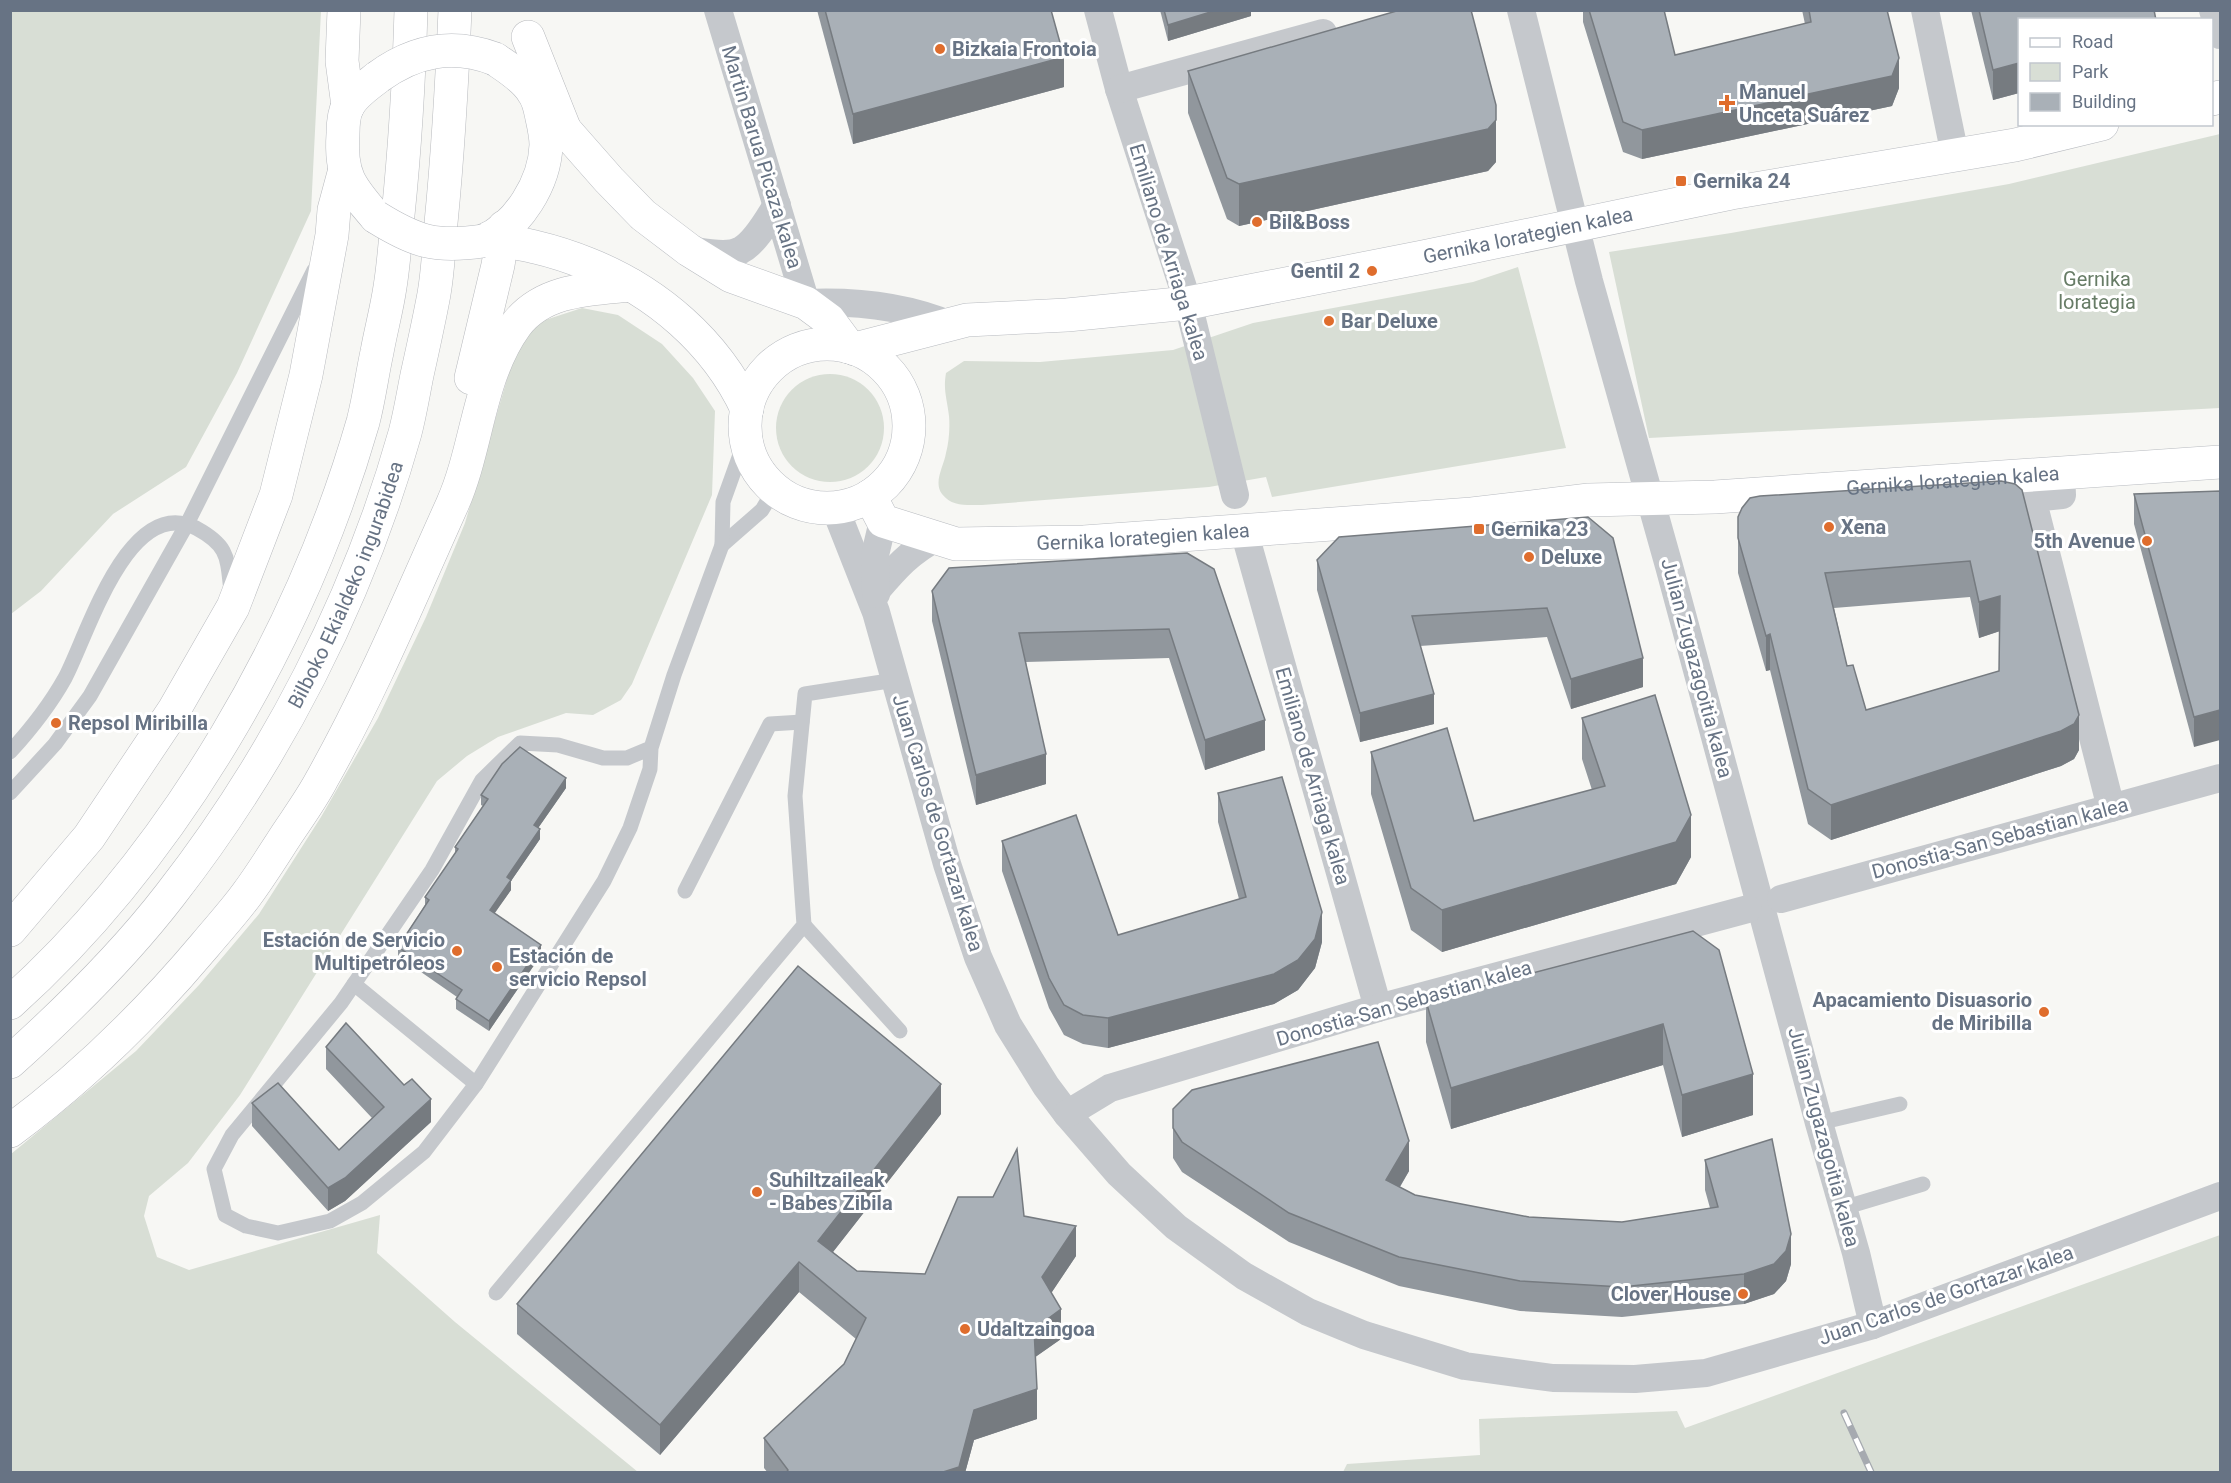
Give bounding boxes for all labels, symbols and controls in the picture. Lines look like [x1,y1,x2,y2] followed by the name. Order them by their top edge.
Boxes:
[2018,18,2213,126] legend
[2072,31,2113,52] text: Road
[952,37,1097,61] place label: Bizkaia Frontoia
[933,42,947,56] marker: Bizkaia Frontoia
[717,43,807,271] street label: Martin Barua Picaza kalea
[2072,61,2109,82] text: Park
[1739,80,1869,127] place label: Manuel Unceta Suárez
[2072,91,2136,112] text: Building
[1720,96,1734,110] marker: Manuel Unceta Suárez
[1125,141,1213,363] street label: Emiliano de Arriaga kalea
[1693,169,1791,193] place label: Gernika 24
[1674,174,1688,188] marker: Gernika 24
[1421,202,1635,269] street label: Gernika lorategien kalea
[1269,210,1350,234] place label: Bil&Boss
[1250,215,1264,229] marker: Bil&Boss
[1291,259,1360,283] place label: Gentil 2
[1365,264,1379,278] marker: Gentil 2
[2058,267,2136,314] park label: Gernika lorategia
[1341,309,1438,333] place label: Bar Deluxe
[1322,314,1336,328] marker: Bar Deluxe
[283,458,408,712] street label: Bilboko Ekialdeko ingurabidea
[1845,461,2060,500] street label: Gernika lorategien kalea
[1841,515,1886,539] place label: Xena
[1491,517,1589,541] place label: Gernika 23
[1036,518,1251,555] street label: Gernika lorategien kalea
[1822,520,1836,534] marker: Xena
[1472,522,1486,536] marker: Gernika 23
[2034,529,2135,553] place label: 5th Avenue
[2140,534,2154,548] marker: 5th Avenue
[1541,545,1602,569] place label: Deluxe
[1522,550,1536,564] marker: Deluxe
[1656,555,1738,781] street label: Julian Zugazagoitia kalea
[1270,664,1356,888] street label: Emiliano de Arriaga kalea
[887,692,989,954] street label: Juan Carlos de Gortazar kalea
[68,711,208,735] place label: Repsol Miribilla
[49,716,63,730] marker: Repsol Miribilla
[1869,792,2131,884] street label: Donostia-San Sebastian kalea
[263,928,445,975] place label: Estación de Servicio Multipetróleos
[450,944,464,958] marker: Estación de Servicio Multipetróleos
[509,944,647,991] place label: Estación de servicio Repsol
[1274,955,1534,1051] street label: Donostia-San Sebastian kalea
[490,960,504,974] marker: Estación de servicio Repsol
[1812,988,2032,1035] place label: Apacamiento Disuasorio de Miribilla
[2037,1005,2051,1019] marker: Apacamiento Disuasorio de Miribilla
[1783,1024,1865,1250] street label: Julian Zugazagoitia kalea
[769,1168,893,1215] place label: Suhiltzaileak - Babes Zibila
[750,1185,764,1199] marker: Suhiltzaileak - Babes Zibila
[1816,1240,2076,1350] street label: Juan Carlos de Gortazar kalea
[1611,1282,1731,1306] place label: Clover House
[1736,1287,1750,1301] marker: Clover House
[977,1317,1095,1341] place label: Udaltzaingoa
[958,1322,972,1336] marker: Udaltzaingoa

